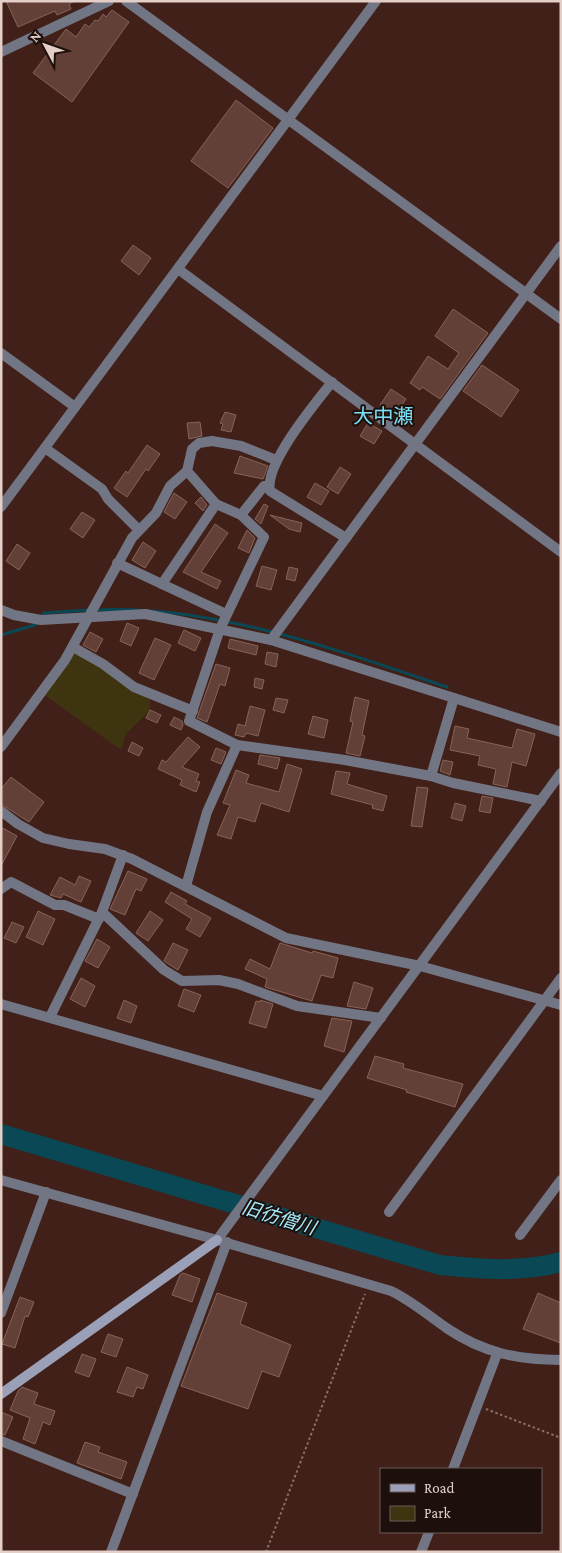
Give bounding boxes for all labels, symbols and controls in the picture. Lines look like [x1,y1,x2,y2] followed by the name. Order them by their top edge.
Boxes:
[20,20,70,70] north arrow
[26,27,45,45] text: N
[353,405,413,427] district label: 大中瀬
[239,1196,320,1239] water label: 旧彷僧川
[380,1468,542,1533] legend
[424,1480,455,1496] text: Road
[424,1505,451,1521] text: Park

